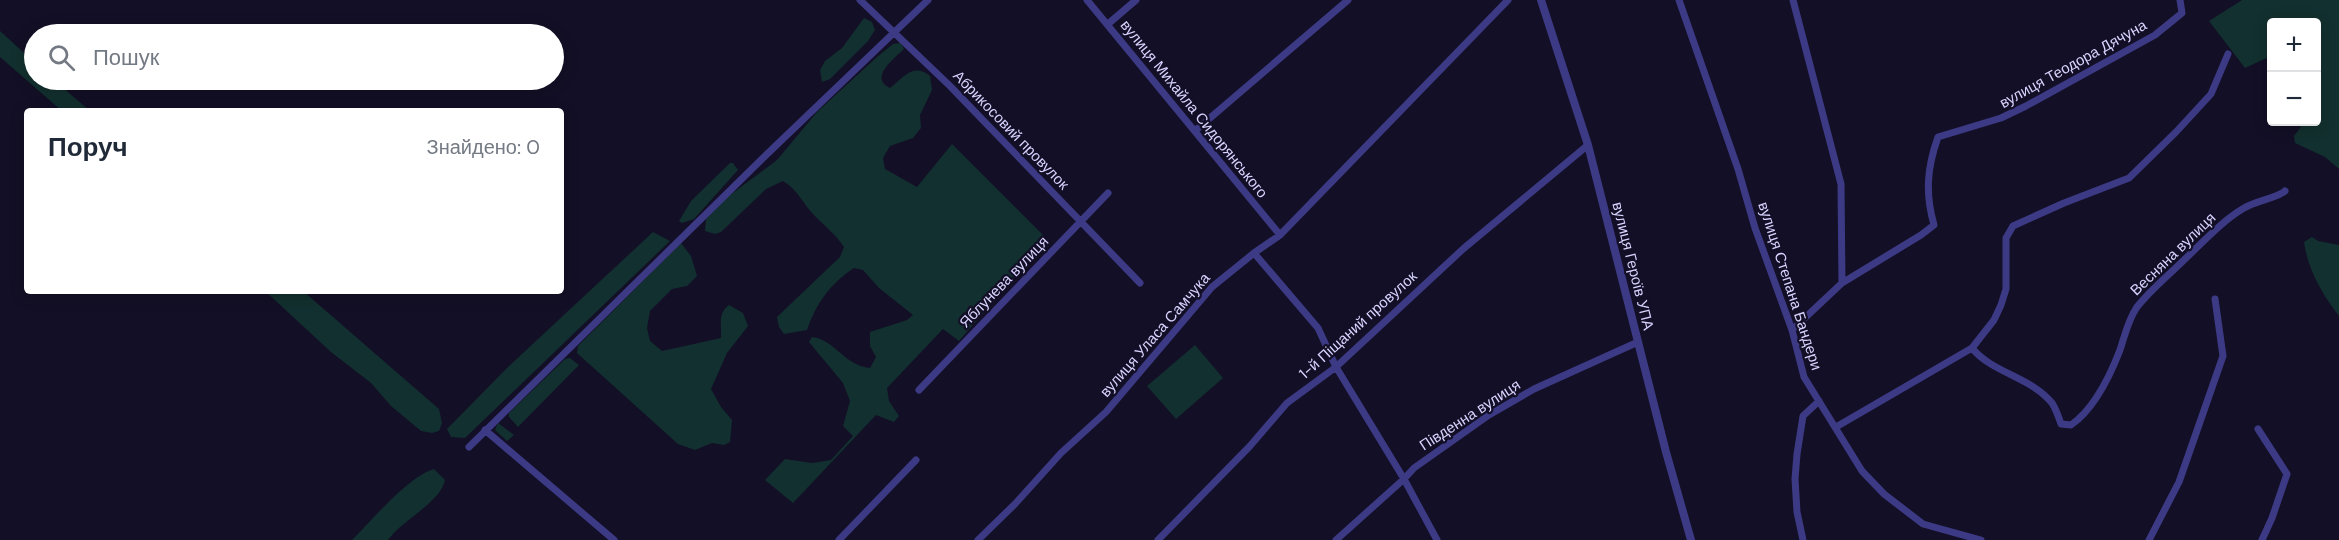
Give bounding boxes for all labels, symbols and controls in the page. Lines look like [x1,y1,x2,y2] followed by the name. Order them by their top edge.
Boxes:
[1996,15,2151,113] street label: вулиця Теодора Дячуна
[1116,16,1272,202] street label: вулиця Михайла Сидорянського
[2267,18,2321,126] map controls
[2267,18,2321,72] button: +
[24,24,564,90] search box
[45,41,78,74] icon: search
[93,43,159,72] text: Пошук
[949,66,1074,194] street label: Абрикосовий провулок
[2267,72,2321,126] button: −
[48,130,128,164] text: Поруч
[427,134,540,160] text: Знайдено: 0
[1753,199,1827,373] street label: вулиця Степана Бандери
[1607,200,1659,332] street label: вулиця Героїв УПА
[2126,208,2220,300] street label: Весняна вулиця
[955,232,1053,332] street label: Яблунева вулиця
[1295,266,1422,383] street label: 1-й Піщаний провулок
[1096,268,1215,401] street label: вулиця Уласа Самчука
[1416,375,1524,455] street label: Південна вулиця

